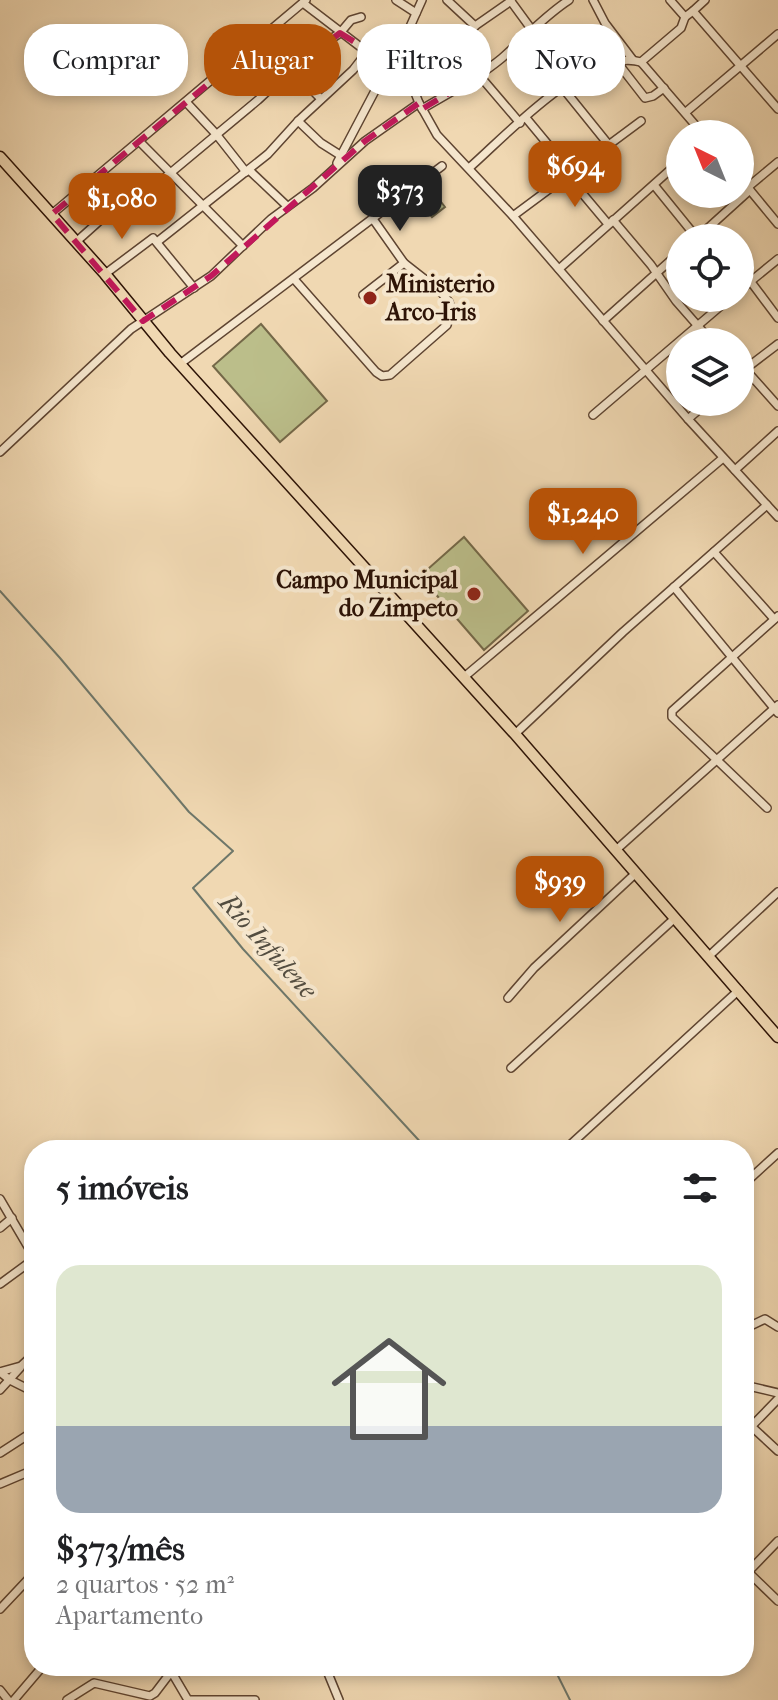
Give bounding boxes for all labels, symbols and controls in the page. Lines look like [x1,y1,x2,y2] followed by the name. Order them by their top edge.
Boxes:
[24,24,188,96] chip: Comprar
[204,24,341,96] chip: Alugar
[357,24,491,96] chip: Filtros
[507,24,625,96] chip: Novo
[666,120,754,208] north arrow
[666,120,754,416] map controls
[528,141,622,209] pin: $694
[546,151,604,182] text: $694
[353,165,447,233] pin: $373
[57,173,187,241] pin: $1,080
[376,175,424,206] text: $373
[87,183,157,214] text: $1,080
[666,224,754,312] button: locate
[384,270,495,326] place label: Ministerio Arco-Iris
[361,289,379,307] marker: Ministerio Arco-Iris
[666,328,754,416] button: layers
[518,488,648,556] pin: $1,240
[547,498,619,529] text: $1,240
[276,566,458,622] place label: Campo Municipal do Zimpeto
[465,585,483,603] marker: Campo Municipal do Zimpeto
[513,856,607,924] pin: $939
[534,866,586,897] text: $939
[211,886,324,1006] water label: Rio Infulene
[678,1166,722,1210] icon: filters
[56,1168,189,1208] text: 5 imóveis
[317,1317,461,1461] icon: home
[56,1529,185,1569] text: $373/mês
[56,1569,234,1600] text: 2 quartos · 52 m²
[56,1600,203,1631] text: Apartamento

